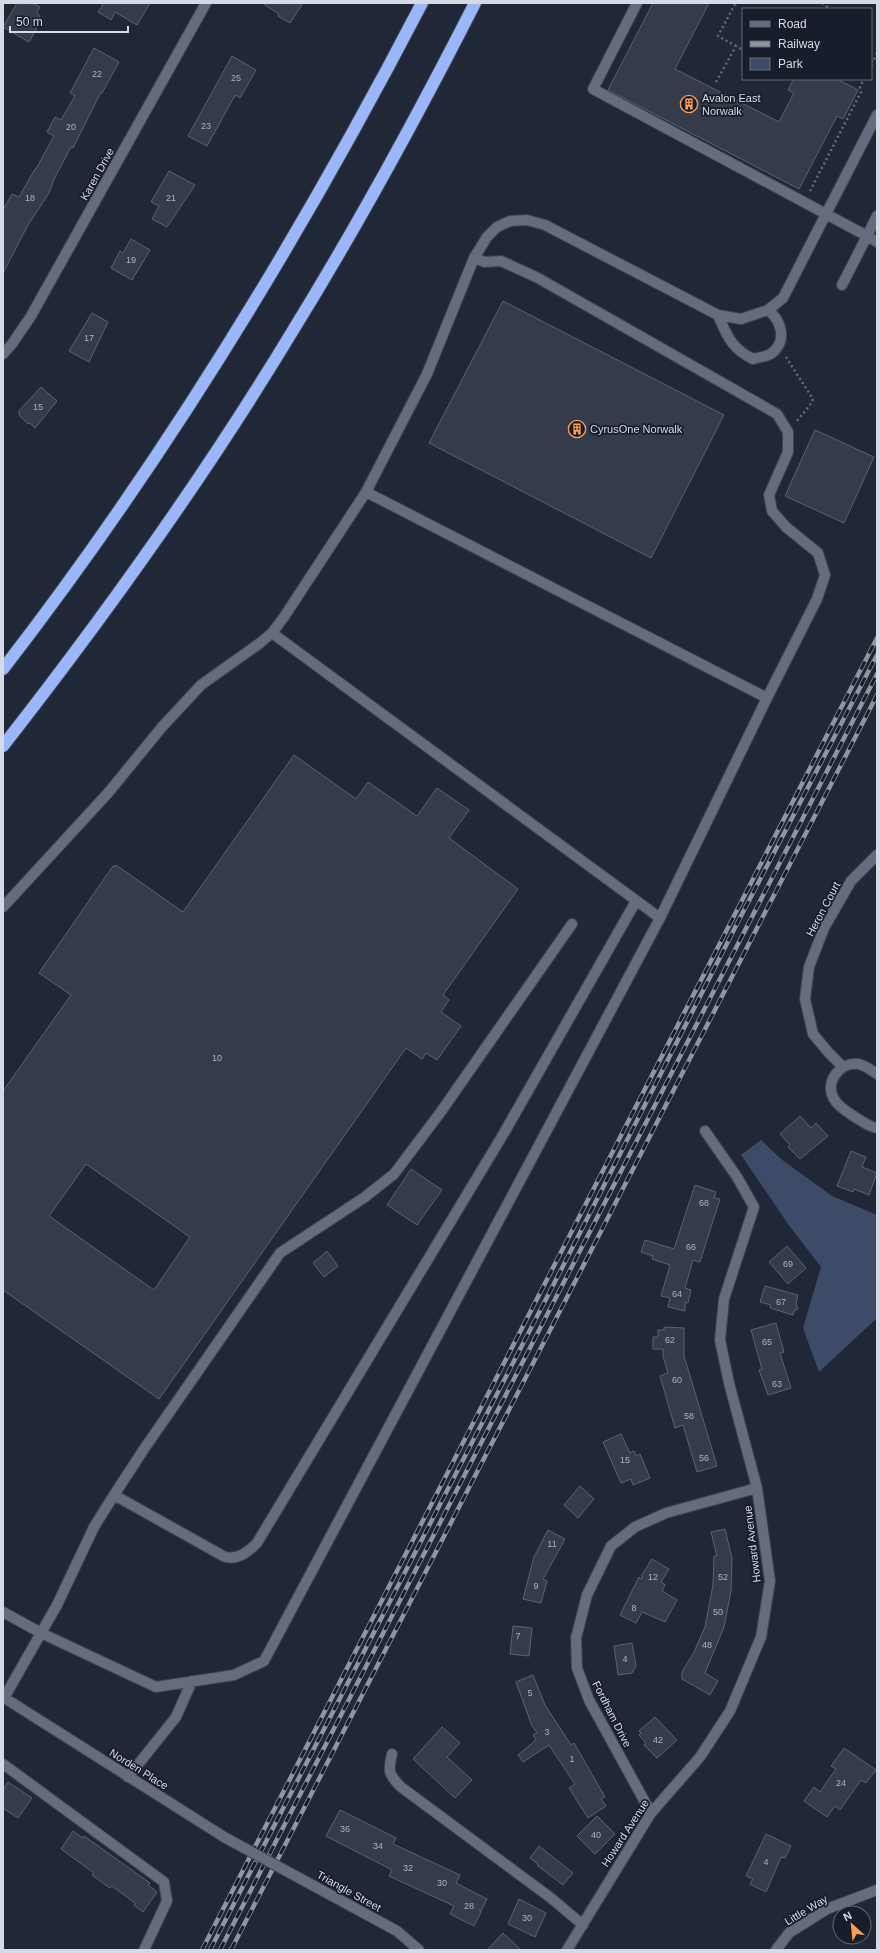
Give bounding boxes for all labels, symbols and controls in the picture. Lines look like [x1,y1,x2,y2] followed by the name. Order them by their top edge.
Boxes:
[10,8,128,34] scale bar
[742,8,872,80] legend
[16,15,43,29] text: 50 m
[778,17,807,31] text: Road
[778,37,820,51] text: Railway
[778,57,804,71] text: Park
[92,69,102,79] house number: 22
[231,73,241,83] house number: 25
[702,92,761,117] place label: Avalon East Norwalk
[679,94,699,114] building icon: Avalon East Norwalk
[201,121,211,131] house number: 23
[66,122,76,132] house number: 20
[78,146,116,202] street label: Karen Drive
[25,193,35,203] house number: 18
[166,193,176,203] house number: 21
[126,255,136,265] house number: 19
[84,333,94,343] house number: 17
[33,402,43,412] house number: 15
[567,419,587,439] building icon: CyrusOne Norwalk
[590,423,683,435] place label: CyrusOne Norwalk
[804,880,842,938] street label: Heron Court
[212,1053,222,1063] house number: 10
[699,1198,709,1208] house number: 68
[686,1242,696,1252] house number: 66
[783,1259,793,1269] house number: 69
[672,1289,682,1299] house number: 64
[776,1297,786,1307] house number: 67
[665,1335,675,1345] house number: 62
[762,1337,772,1347] house number: 65
[672,1375,682,1385] house number: 60
[772,1379,782,1389] house number: 63
[684,1411,694,1421] house number: 58
[699,1453,709,1463] house number: 56
[620,1455,630,1465] house number: 15
[741,1505,763,1583] street label: Howard Avenue
[547,1539,557,1549] house number: 11
[648,1572,658,1582] house number: 12
[718,1572,728,1582] house number: 52
[533,1581,539,1591] house number: 9
[631,1603,637,1613] house number: 8
[713,1607,723,1617] house number: 50
[515,1631,521,1641] house number: 7
[702,1640,712,1650] house number: 48
[622,1654,628,1664] house number: 4
[590,1679,634,1749] street label: Fordham Drive
[527,1688,533,1698] house number: 5
[544,1727,550,1737] house number: 3
[653,1735,663,1745] house number: 42
[108,1746,170,1792] street label: Norden Place
[569,1754,575,1764] house number: 1
[836,1778,846,1788] house number: 24
[599,1797,651,1869] street label: Howard Avenue
[340,1824,350,1834] house number: 36
[591,1830,601,1840] house number: 40
[373,1841,383,1851] house number: 34
[763,1857,769,1867] house number: 4
[403,1863,413,1873] house number: 32
[315,1868,383,1914] street label: Triangle Street
[437,1878,447,1888] house number: 30
[782,1892,830,1927] street label: Little Way
[464,1901,474,1911] house number: 28
[832,1905,872,1945] north arrow
[841,1909,854,1923] text: N
[522,1913,532,1923] house number: 30

